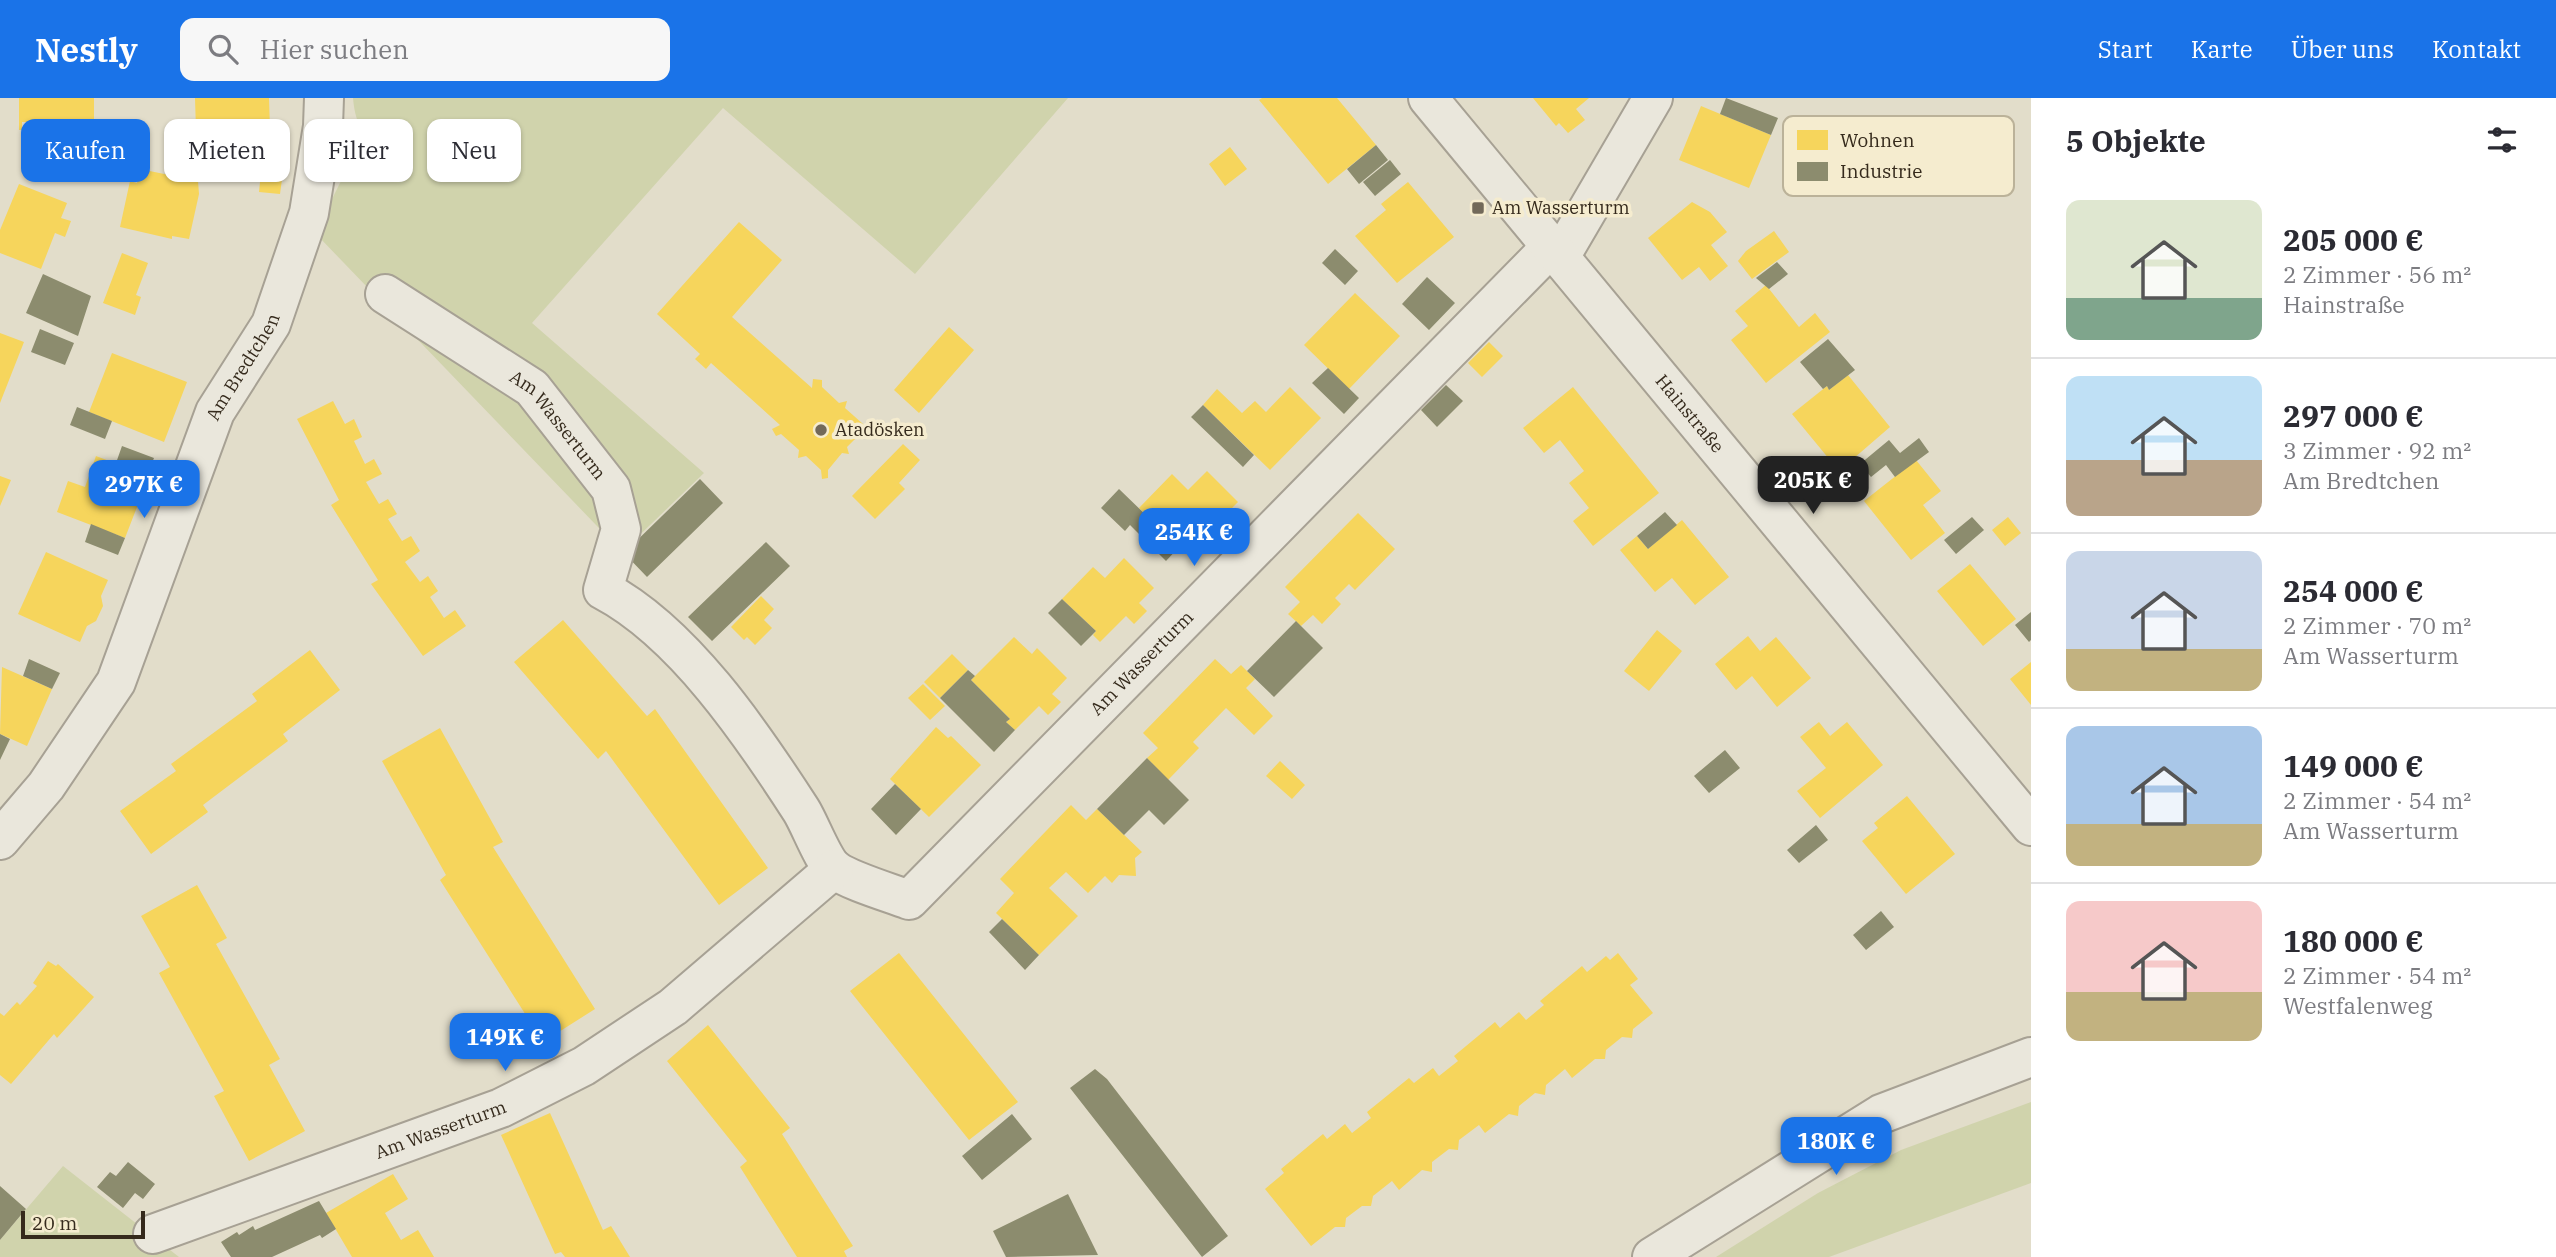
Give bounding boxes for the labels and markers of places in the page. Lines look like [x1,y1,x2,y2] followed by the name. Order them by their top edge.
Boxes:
[1492,196,1630,219] place label: Am Wasserturm
[1470,200,1486,216] marker: Am Wasserturm
[835,418,925,441] place label: Atadösken
[813,422,829,438] marker: Atadösken
[1756,456,1870,516] pin: 205K €
[87,460,201,520] pin: 297K €
[1137,508,1251,568] pin: 254K €
[448,1014,562,1073] pin: 149K €
[1779,1118,1893,1177] pin: 180K €

